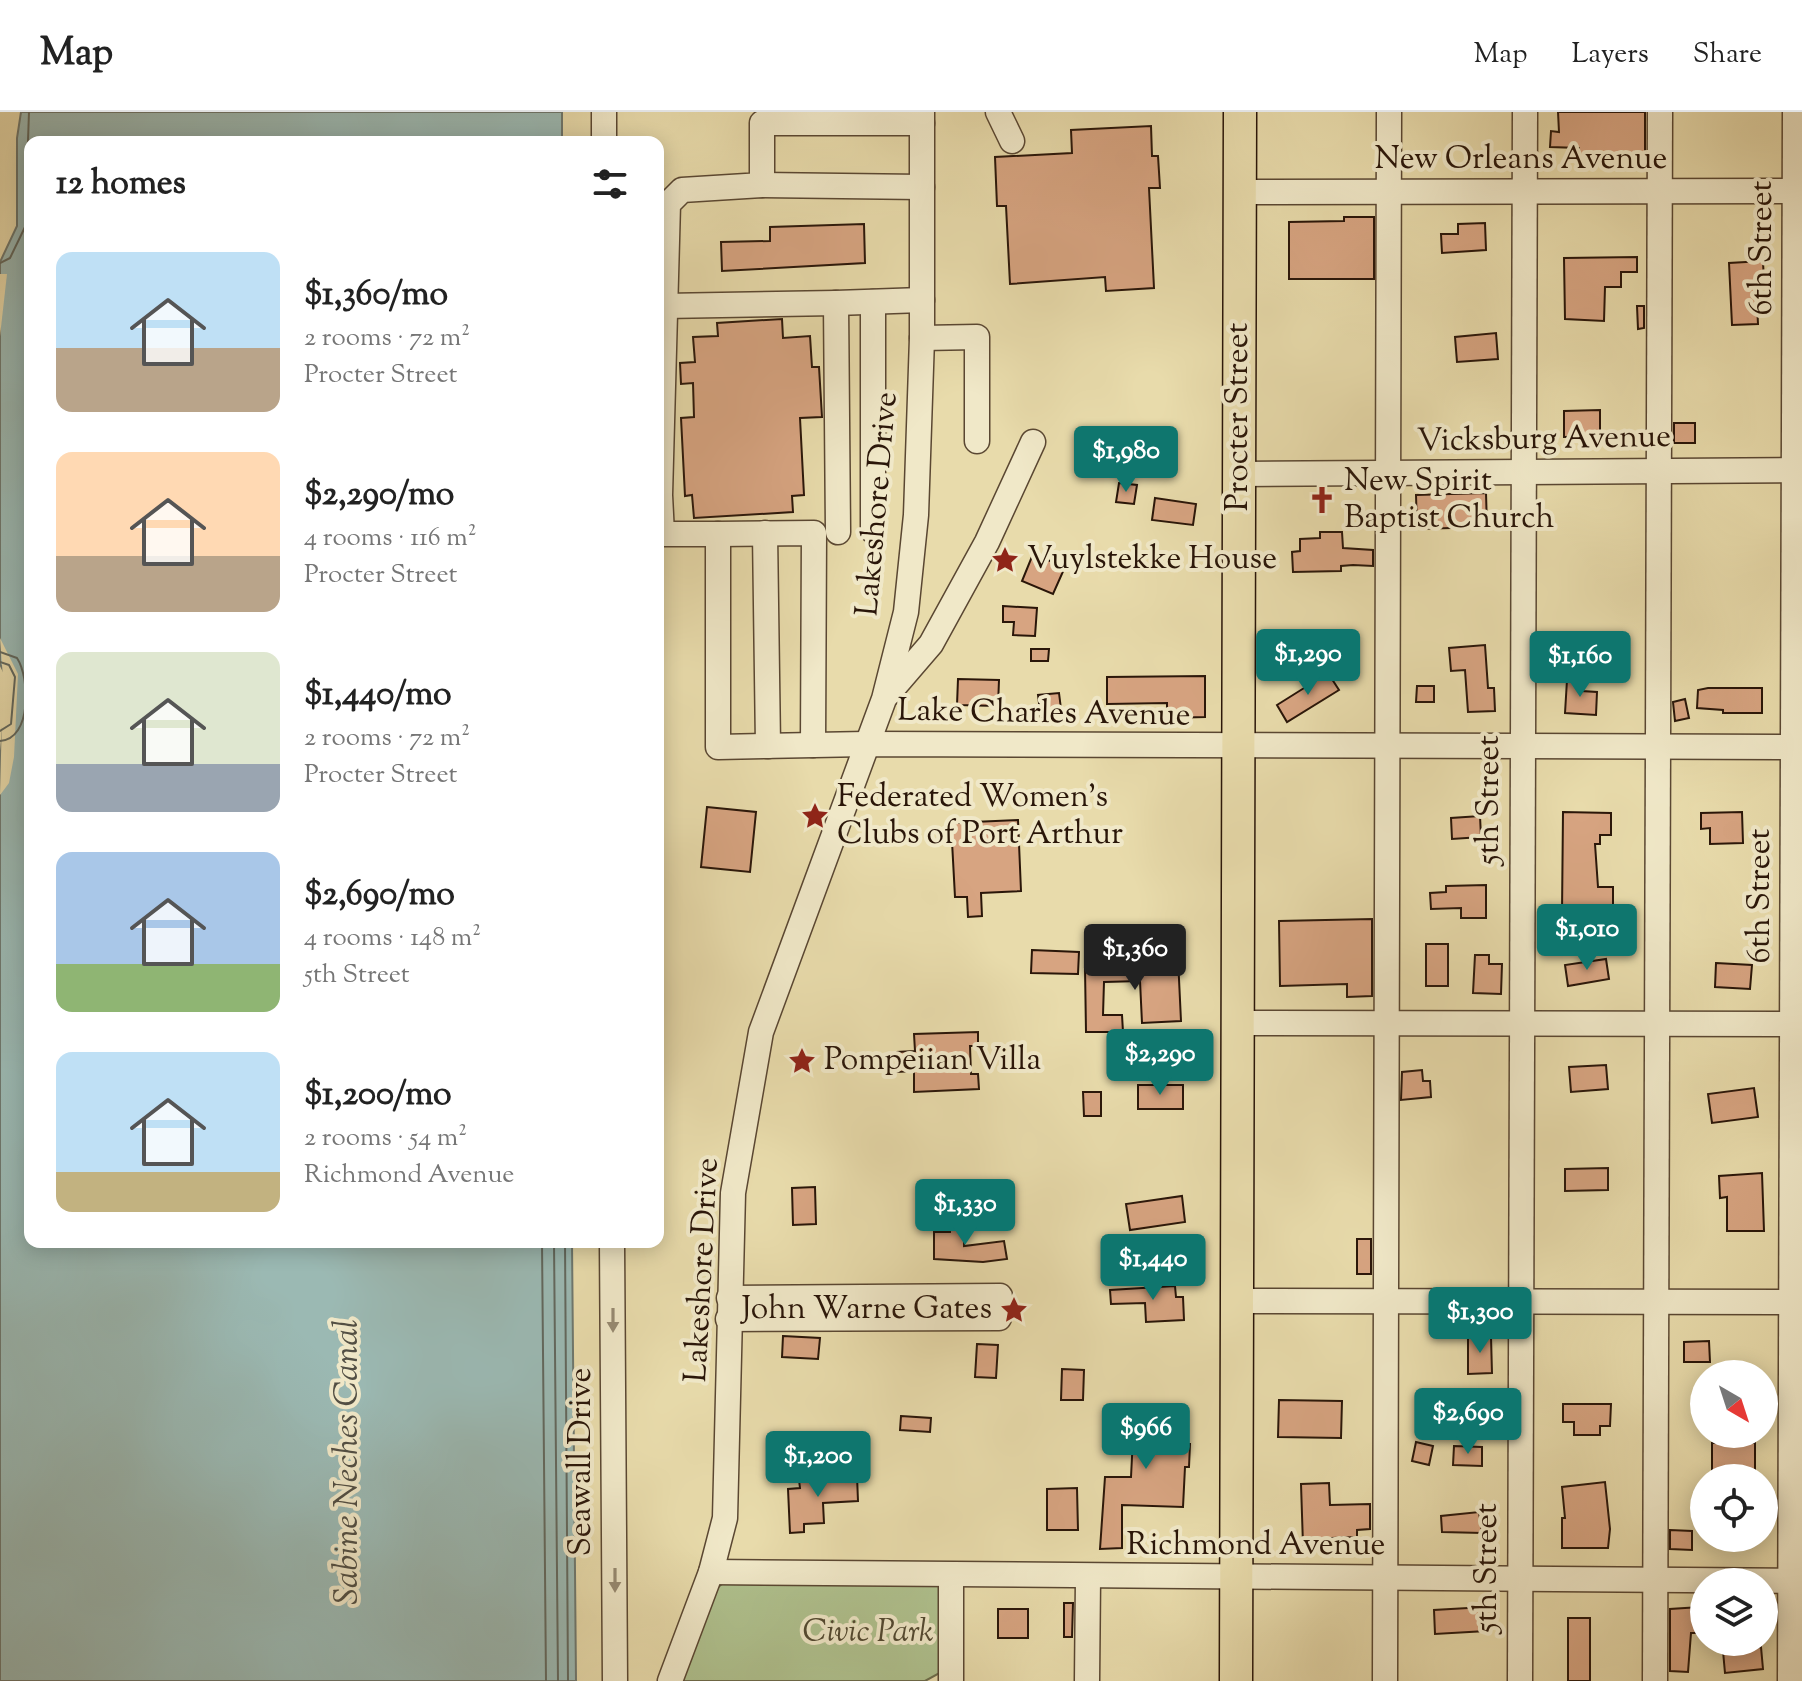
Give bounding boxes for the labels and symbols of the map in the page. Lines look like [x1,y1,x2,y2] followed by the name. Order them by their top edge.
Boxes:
[1375,137,1667,183] street label: New Orleans Avenue
[1740,180,1786,315] street label: 6th Street
[1216,323,1262,511] street label: Procter Street
[845,390,911,618] street label: Lakeshore Drive
[1417,415,1671,465] street label: Vicksburg Avenue
[1061,426,1191,494] pin: $1,980
[1344,459,1555,542] place label: New Spirit Baptist Church
[1307,485,1337,515] church icon: New Spirit Baptist Church
[1027,537,1277,583] place label: Vuylstekke House
[990,545,1020,575] place icon: Vuylstekke House
[1243,629,1373,697] pin: $1,290
[1515,631,1645,699] pin: $1,160
[897,688,1191,740] street label: Lake Charles Avenue
[1467,735,1513,867] street label: 5th Street
[837,775,1123,858] place label: Federated Women's Clubs of Port Arthur
[800,801,830,831] place icon: Federated Women's Clubs of Port Arthur
[1738,828,1784,963] street label: 6th Street
[1522,904,1652,972] pin: $1,010
[1070,924,1200,992] pin: $1,360
[1095,1029,1225,1097] pin: $2,290
[824,1038,1042,1084] place label: Pompeiian Villa
[787,1046,817,1076] place icon: Pompeiian Villa
[674,1156,732,1384] street label: Lakeshore Drive
[900,1179,1030,1247] pin: $1,330
[1088,1234,1218,1302] pin: $1,440
[740,1287,992,1333] place label: John Warne Gates
[1415,1287,1545,1355] pin: $1,300
[999,1295,1029,1325] place icon: John Warne Gates
[607,1308,619,1333] one-way arrow
[324,1319,373,1605] water label: Sabine Neches Canal
[1690,1360,1778,1448] north arrow
[559,1368,605,1556] street label: Seawall Drive
[1403,1388,1533,1456] pin: $2,690
[1099,1403,1193,1471] pin: $966
[753,1431,883,1499] pin: $1,200
[1465,1503,1511,1635] street label: 5th Street
[1126,1523,1386,1569] street label: Richmond Avenue
[608,1568,621,1593] one-way arrow
[802,1610,934,1656] park label: Civic Park

